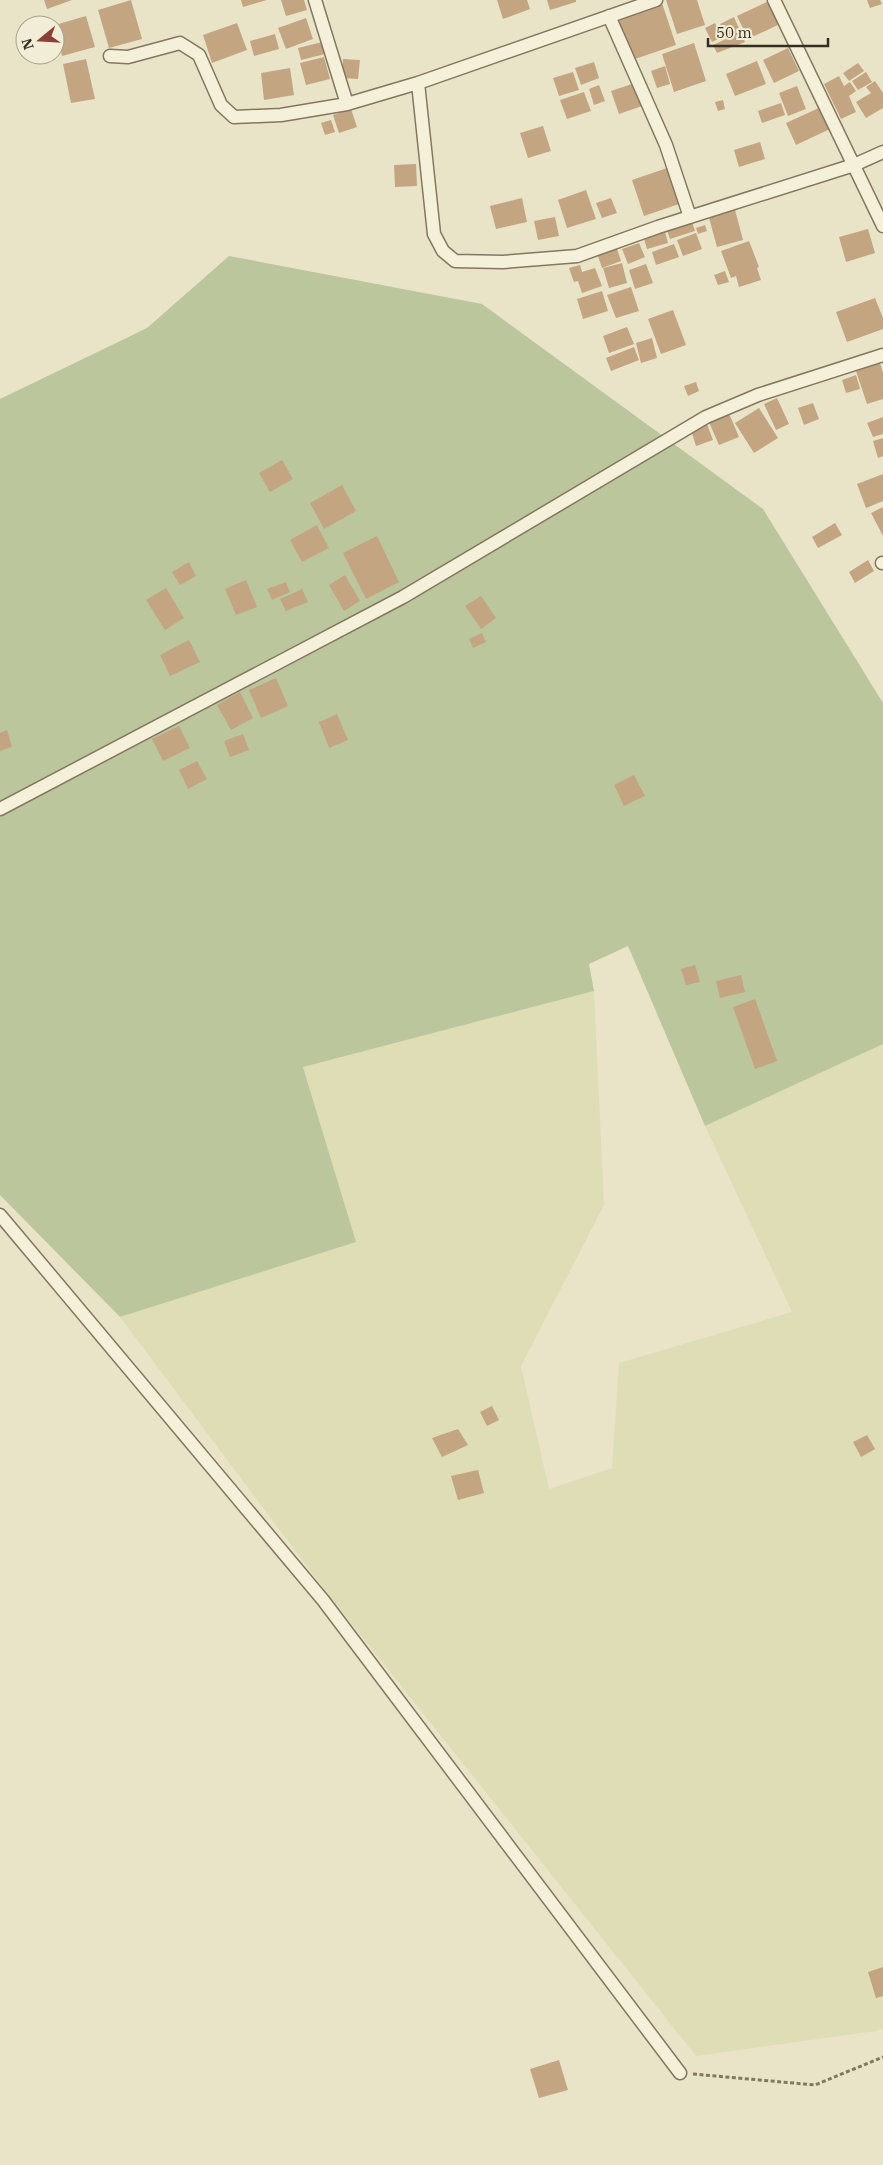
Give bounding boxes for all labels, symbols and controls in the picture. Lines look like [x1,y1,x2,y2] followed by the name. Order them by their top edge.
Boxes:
[15,15,65,65] north arrow
[708,15,828,47] scale bar
[716,23,752,42] text: 50 m
[17,36,38,52] text: N

